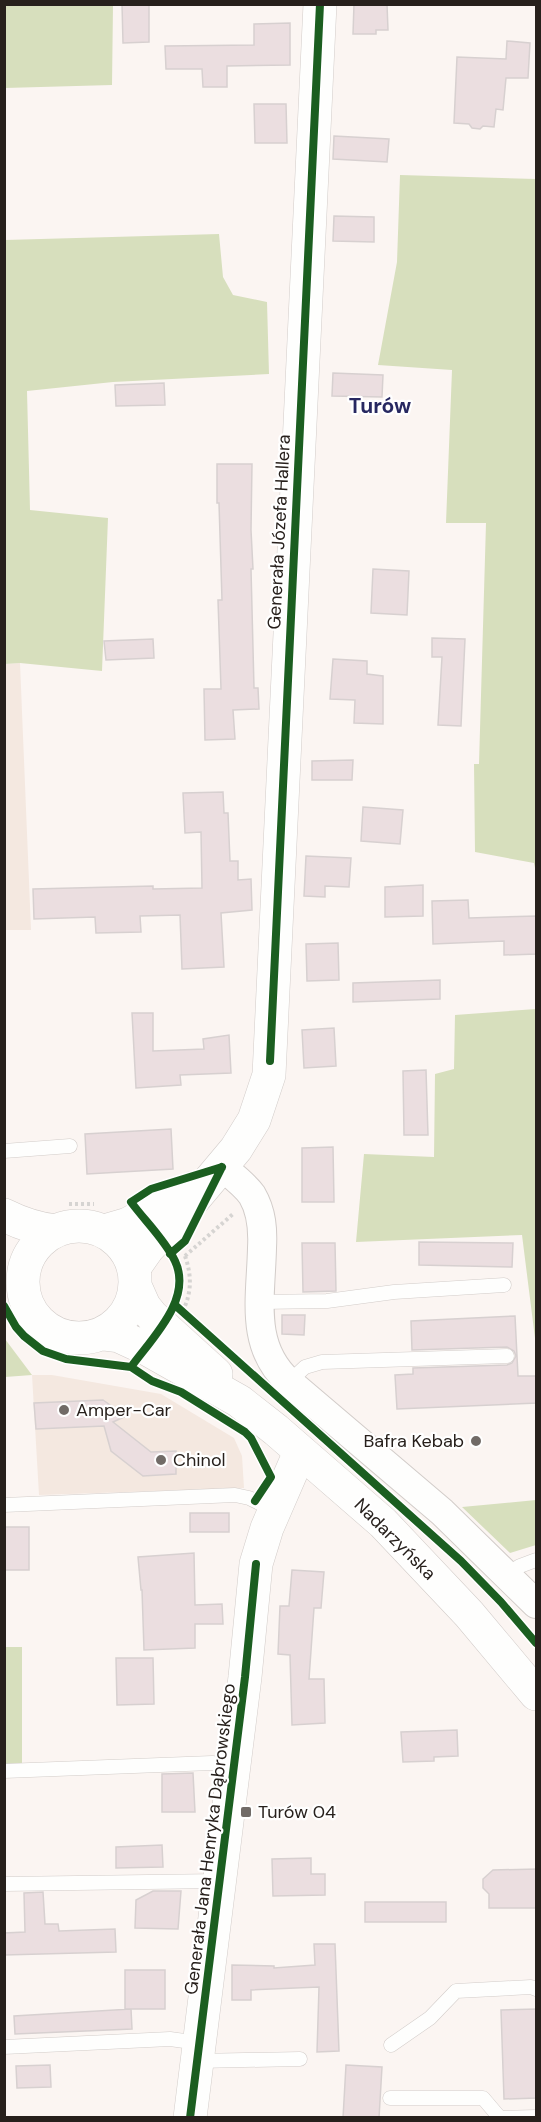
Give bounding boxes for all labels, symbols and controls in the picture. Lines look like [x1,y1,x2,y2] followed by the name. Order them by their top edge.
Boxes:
[349,392,411,420] district label: Turów
[262,434,296,630] street label: Generała Józefa Hallera
[76,1398,172,1422] place label: Amper-Car
[57,1403,71,1417] marker: Amper-Car
[364,1429,464,1453] place label: Bafra Kebab
[469,1434,483,1448] marker: Bafra Kebab
[173,1448,226,1472] place label: Chinol
[154,1453,168,1467] marker: Chinol
[349,1493,441,1585] street label: Nadarzyńska
[179,1682,241,1996] street label: Generała Jana Henryka Dąbrowskiego
[258,1800,336,1824] place label: Turów 04
[239,1805,253,1819] marker: Turów 04

